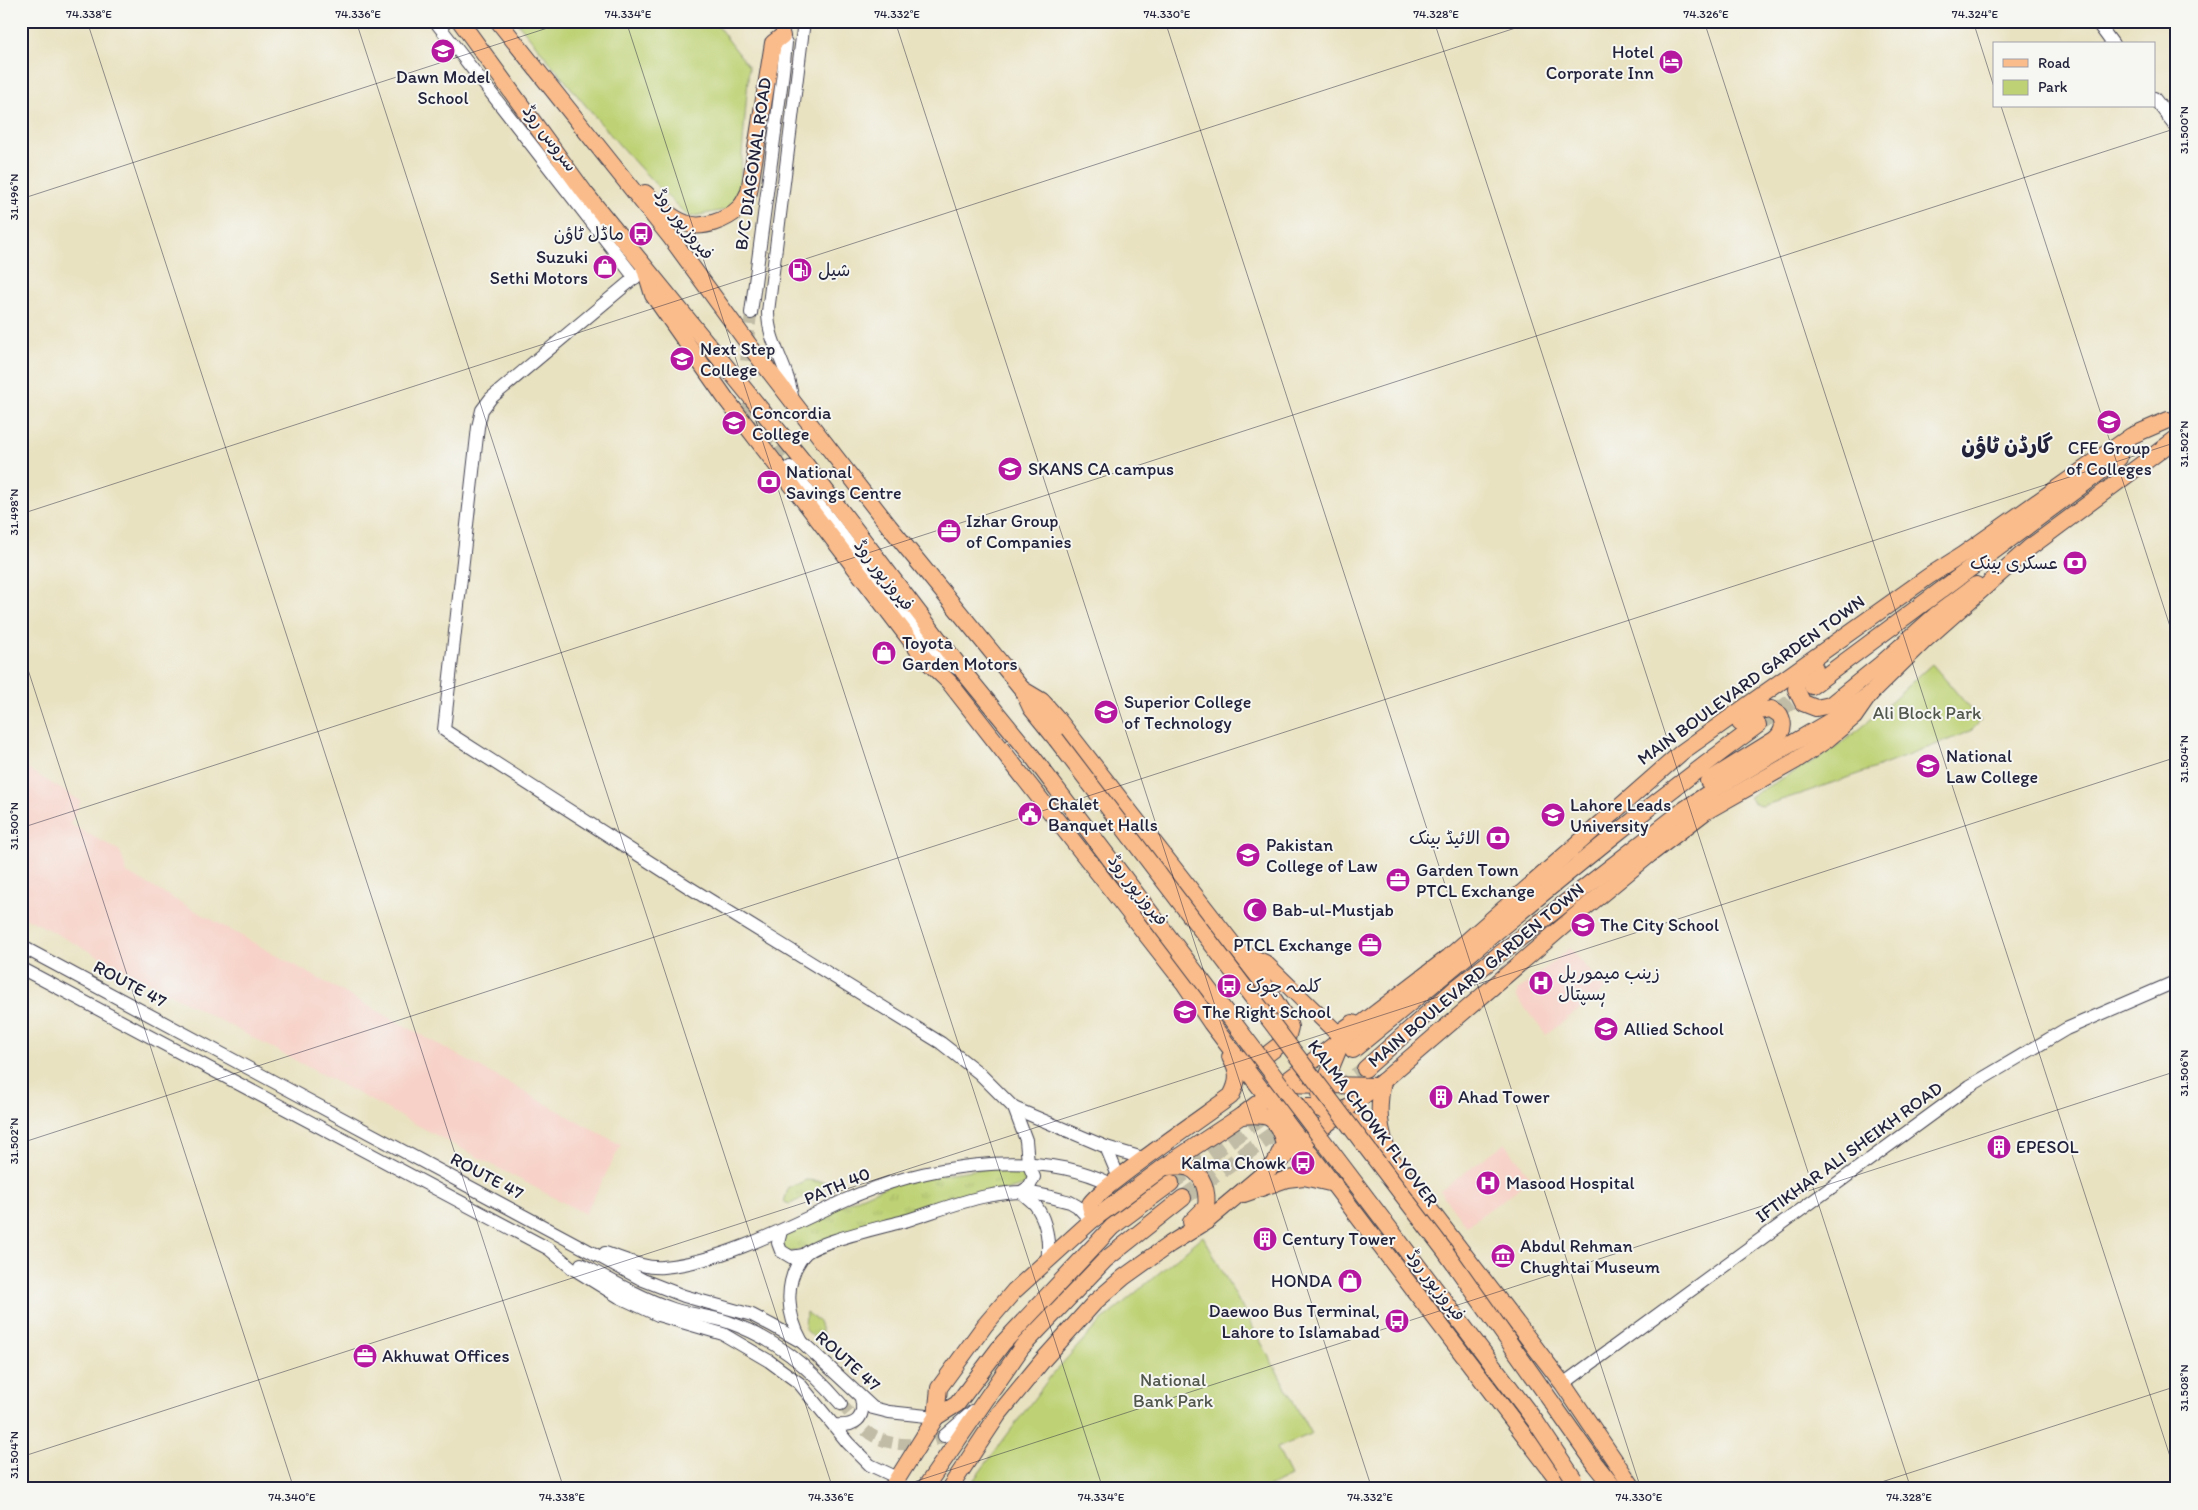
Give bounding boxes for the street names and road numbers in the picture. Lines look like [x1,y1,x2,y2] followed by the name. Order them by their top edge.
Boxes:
[730,76,776,252] street label: B/C DIAGONAL ROAD
[518,100,582,176] street label: سروس روڈ
[648,184,719,265] street label: فیروزپور روڈ
[848,535,919,616] street label: فیروزپور روڈ
[1633,590,1869,770] street label: MAIN BOULEVARD GARDEN TOWN
[1102,850,1173,931] street label: فیروزپور روڈ
[1363,878,1589,1072] street label: MAIN BOULEVARD GARDEN TOWN
[90,956,170,1012] street label: ROUTE 47
[1303,1035,1443,1211] street label: KALMA CHOWK FLYOVER
[1751,1077,1947,1227] street label: IFTIKHAR ALI SHEIKH ROAD
[447,1148,527,1204] street label: ROUTE 47
[801,1162,873,1210] street label: PATH 40
[1401,1245,1470,1326] street label: فیروزپور روڈ
[811,1326,885,1396] street label: ROUTE 47

